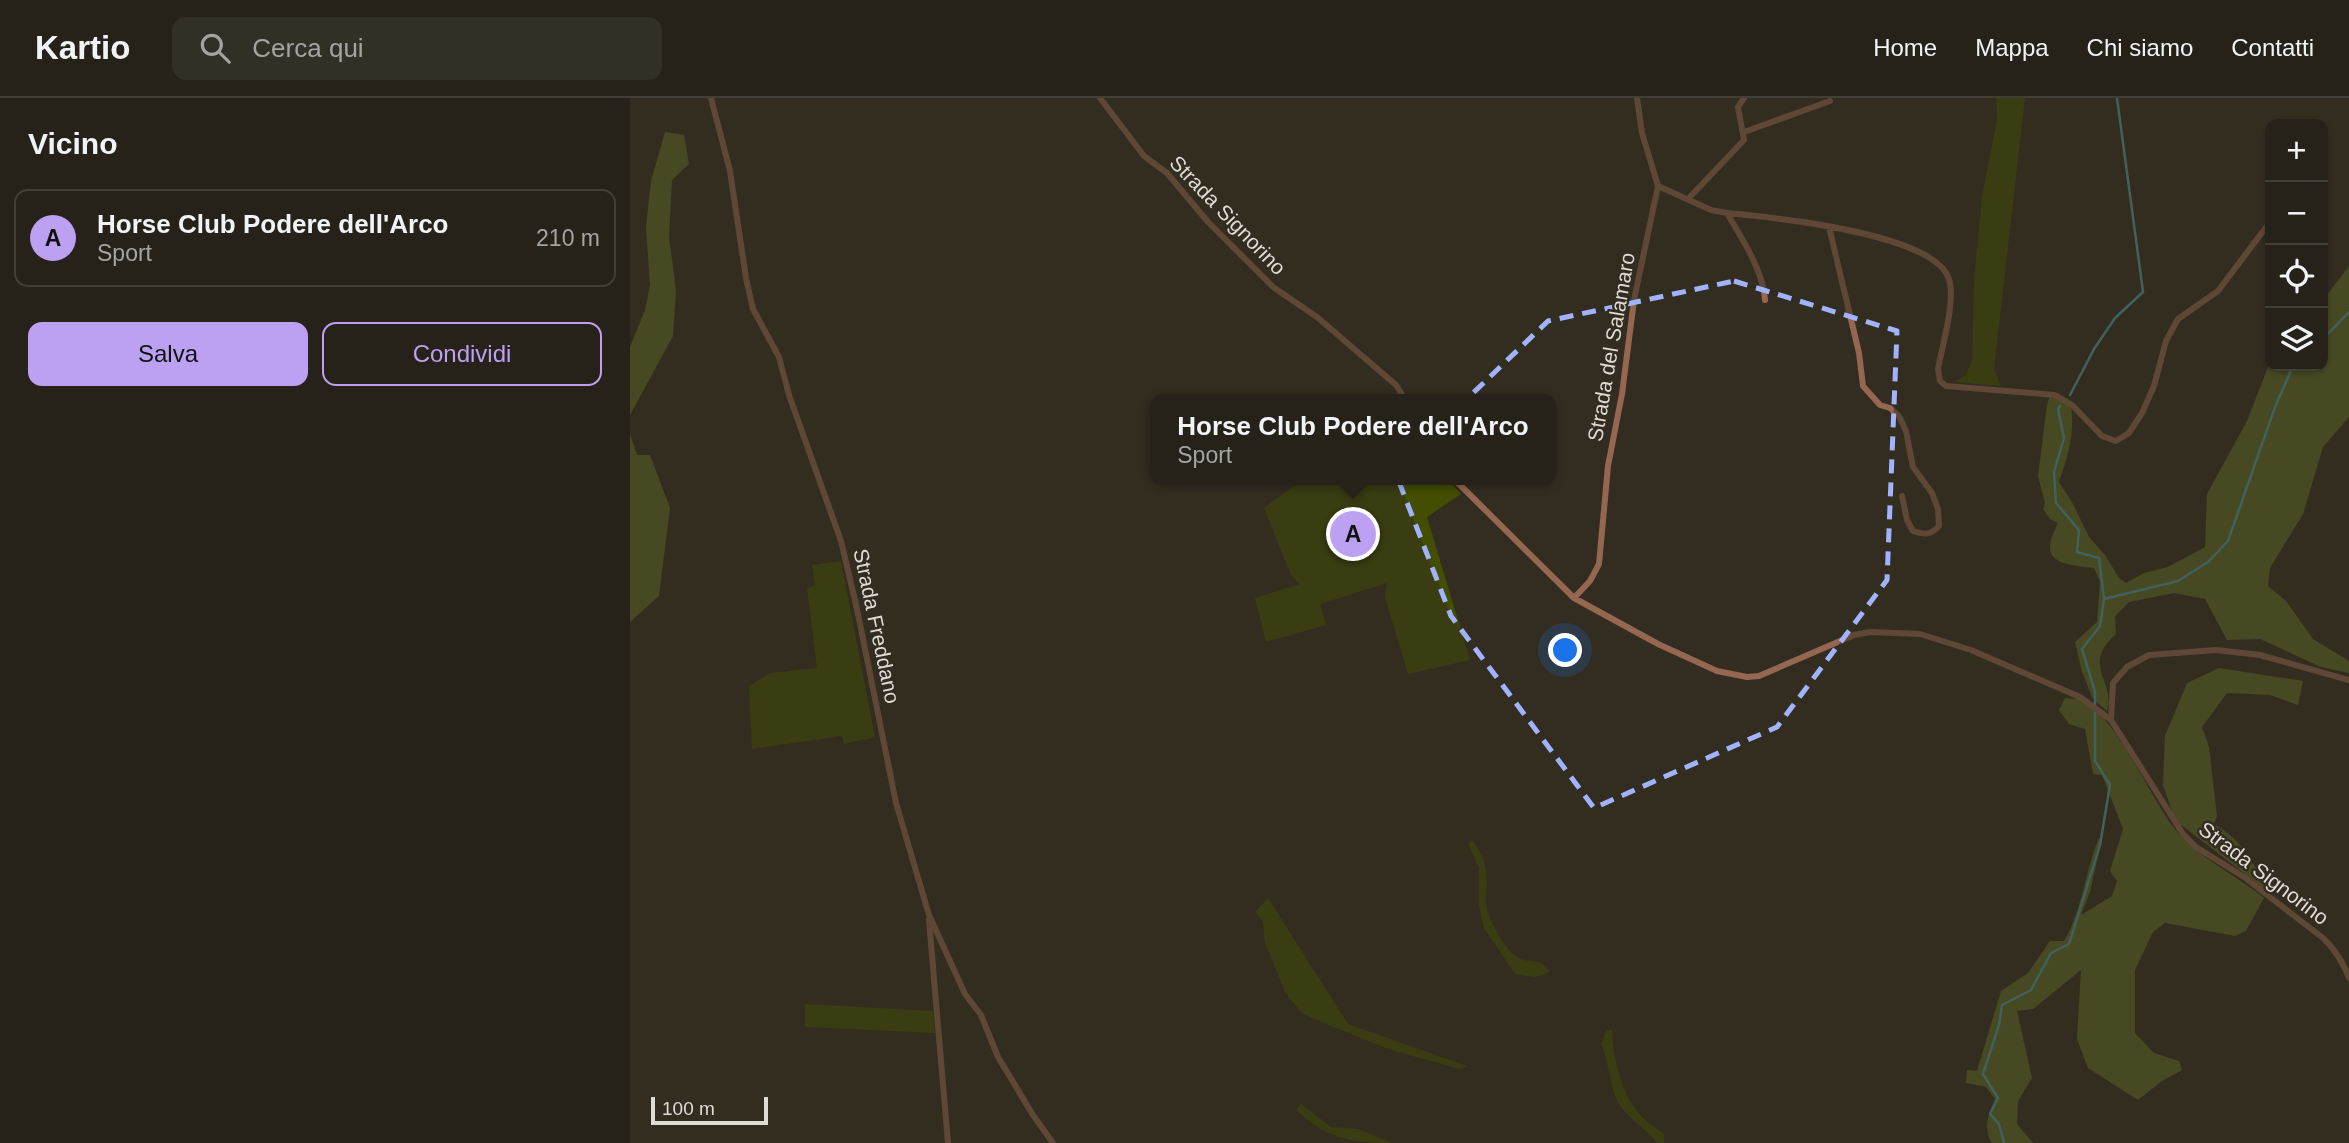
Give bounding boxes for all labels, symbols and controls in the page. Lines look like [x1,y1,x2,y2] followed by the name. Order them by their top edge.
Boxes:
[172,17,662,80] search box
[35,29,130,66] text: Kartio
[196,29,234,67] icon: search
[252,33,364,63] text: Cerca qui
[1873,34,1937,61] text: Home
[1975,34,2049,61] text: Mappa
[2087,34,2193,61] text: Chi siamo
[2231,34,2314,61] text: Contatti
[2265,119,2328,371] map controls
[2265,119,2328,182] button: +
[28,127,117,160] text: Vicino
[1165,151,1291,279] street label: Strada Signorino
[2265,182,2328,245] button: −
[97,209,448,239] text: Horse Club Podere dell'Arco
[45,225,61,251] text: A
[536,225,600,251] text: 210 m
[97,240,152,266] text: Sport
[2265,245,2328,308] button: locate
[1583,251,1639,443] street label: Strada del Salamaro
[2265,308,2328,371] button: layers
[28,322,308,386] button: Salva
[322,322,602,386] button: Condividi
[1150,394,1556,485] popup
[1177,411,1529,441] text: Horse Club Podere dell'Arco
[1177,442,1232,468] text: Sport
[1330,508,1376,560] pin: A
[849,547,905,705] street label: Strada Freddano
[1548,633,1582,667] your location
[2195,817,2333,929] street label: Strada Signorino
[651,1094,768,1126] scale bar
[662,1098,715,1119] text: 100 m

